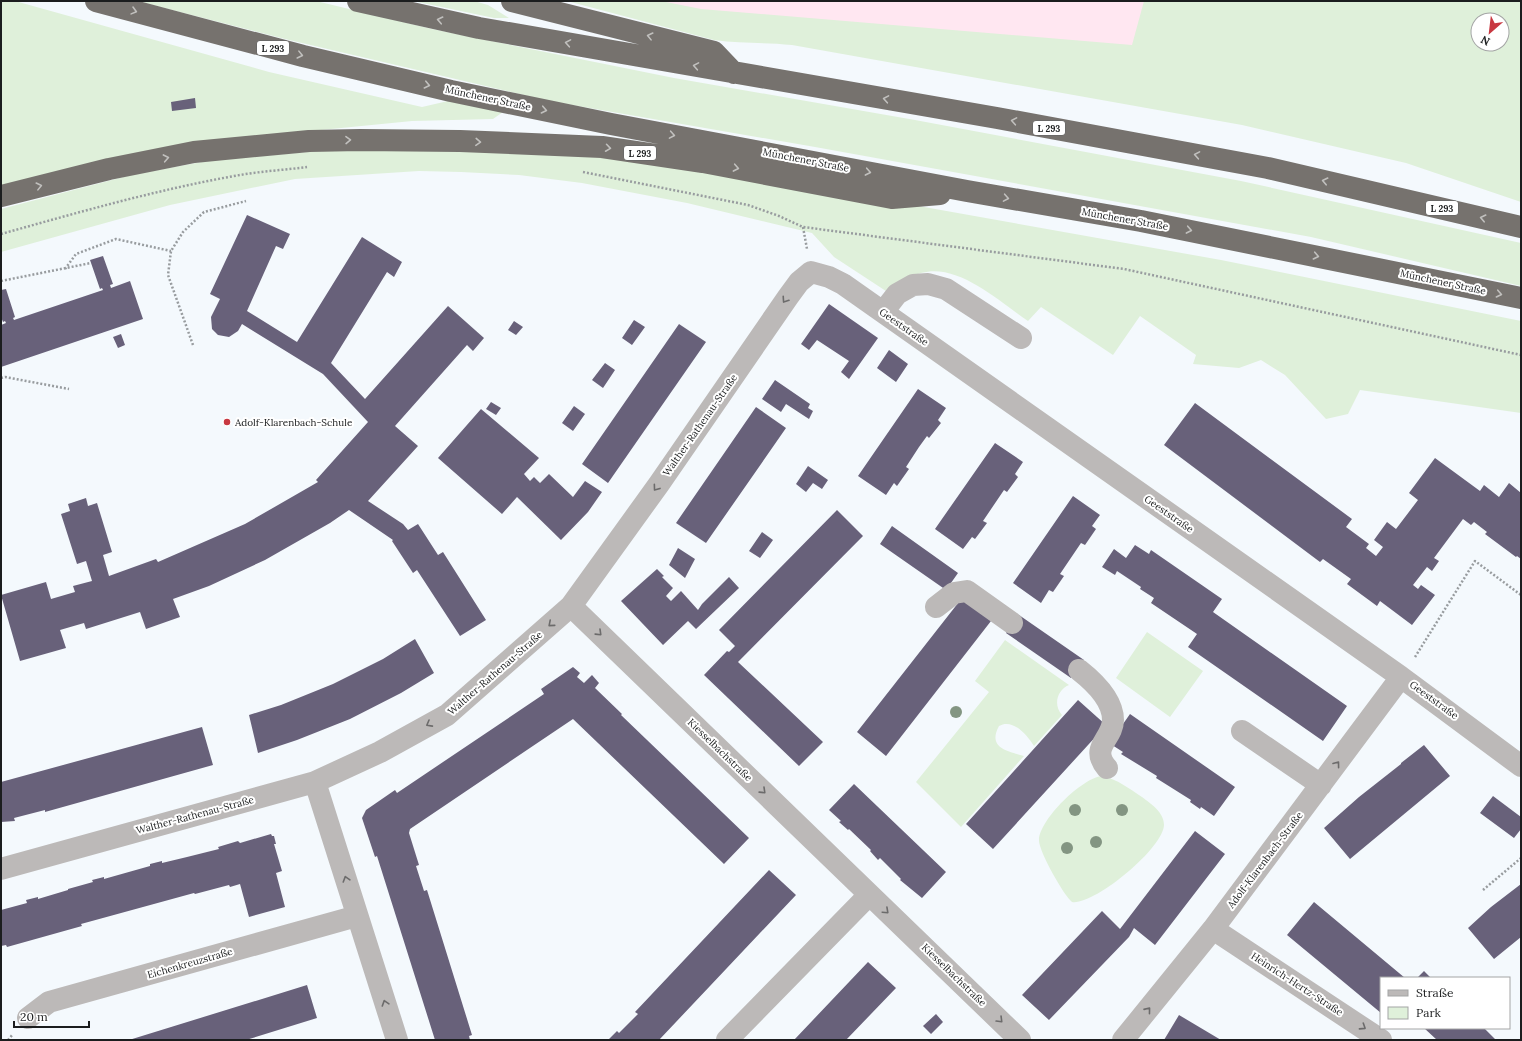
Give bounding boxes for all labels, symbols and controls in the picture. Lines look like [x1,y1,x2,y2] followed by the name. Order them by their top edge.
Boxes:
[130,7,137,15] one-way arrow
[1470,12,1510,52] north arrow
[437,16,443,24] one-way arrow
[1478,32,1492,49] text: N
[646,33,653,41] one-way arrow
[565,40,571,48] one-way arrow
[257,41,289,55] road number: L 293
[296,50,303,59] one-way arrow
[693,62,699,71] one-way arrow
[423,80,430,88] one-way arrow
[444,83,533,114] street label: Münchener Straße
[883,95,890,104] one-way arrow
[541,106,547,114] one-way arrow
[1011,118,1018,126] one-way arrow
[1033,121,1065,135] road number: L 293
[669,131,675,139] one-way arrow
[345,136,351,144] one-way arrow
[475,137,481,146] one-way arrow
[605,143,611,152] one-way arrow
[762,145,851,175] street label: Münchener Straße
[624,146,656,160] road number: L 293
[1194,151,1201,160] one-way arrow
[162,154,169,163] one-way arrow
[733,163,739,172] one-way arrow
[865,168,871,176] one-way arrow
[1322,177,1328,185] one-way arrow
[36,183,42,191] one-way arrow
[1003,193,1009,202] one-way arrow
[1426,201,1458,215] road number: L 293
[1081,205,1170,233] street label: Münchener Straße
[1480,214,1487,223] one-way arrow
[1186,226,1192,234] one-way arrow
[1313,251,1320,259] one-way arrow
[1399,267,1488,298] street label: Münchener Straße
[1495,289,1502,297] one-way arrow
[783,296,790,303] one-way arrow
[877,305,932,349] street label: Geeststraße
[660,371,740,478] street label: Walther-Rathenau-Straße
[234,416,353,429] place label: Adolf-Klarenbach-Schule
[222,417,232,427] marker: Adolf-Klarenbach-Schule
[654,484,661,491] one-way arrow
[1142,492,1197,536] street label: Geeststraße
[548,619,556,626] one-way arrow
[445,628,546,718] street label: Walther-Rathenau-Straße
[594,628,602,636] one-way arrow
[1407,678,1461,722] street label: Geeststraße
[685,716,755,785] street label: Kiesselbachstraße
[426,720,433,727] one-way arrow
[1332,761,1339,768] one-way arrow
[758,786,765,793] one-way arrow
[135,793,256,837] street label: Walther-Rathenau-Straße
[1224,809,1306,912] street label: Adolf-Klarenbach-Straße
[342,876,350,883] one-way arrow
[881,906,889,914] one-way arrow
[919,941,989,1010] street label: Kiesselbachstraße
[146,944,235,981] street label: Eichenkreuzstraße
[1248,949,1346,1019] street label: Heinrich-Hertz-Straße
[1380,977,1510,1029] legend
[1416,985,1454,1000] text: Straße
[381,1000,390,1007] one-way arrow
[14,1003,89,1029] scale bar
[1416,1005,1442,1020] text: Park
[1143,1007,1150,1014] one-way arrow
[20,1009,48,1024] text: 20 m
[995,1015,1003,1023] one-way arrow
[1358,1022,1365,1029] one-way arrow

